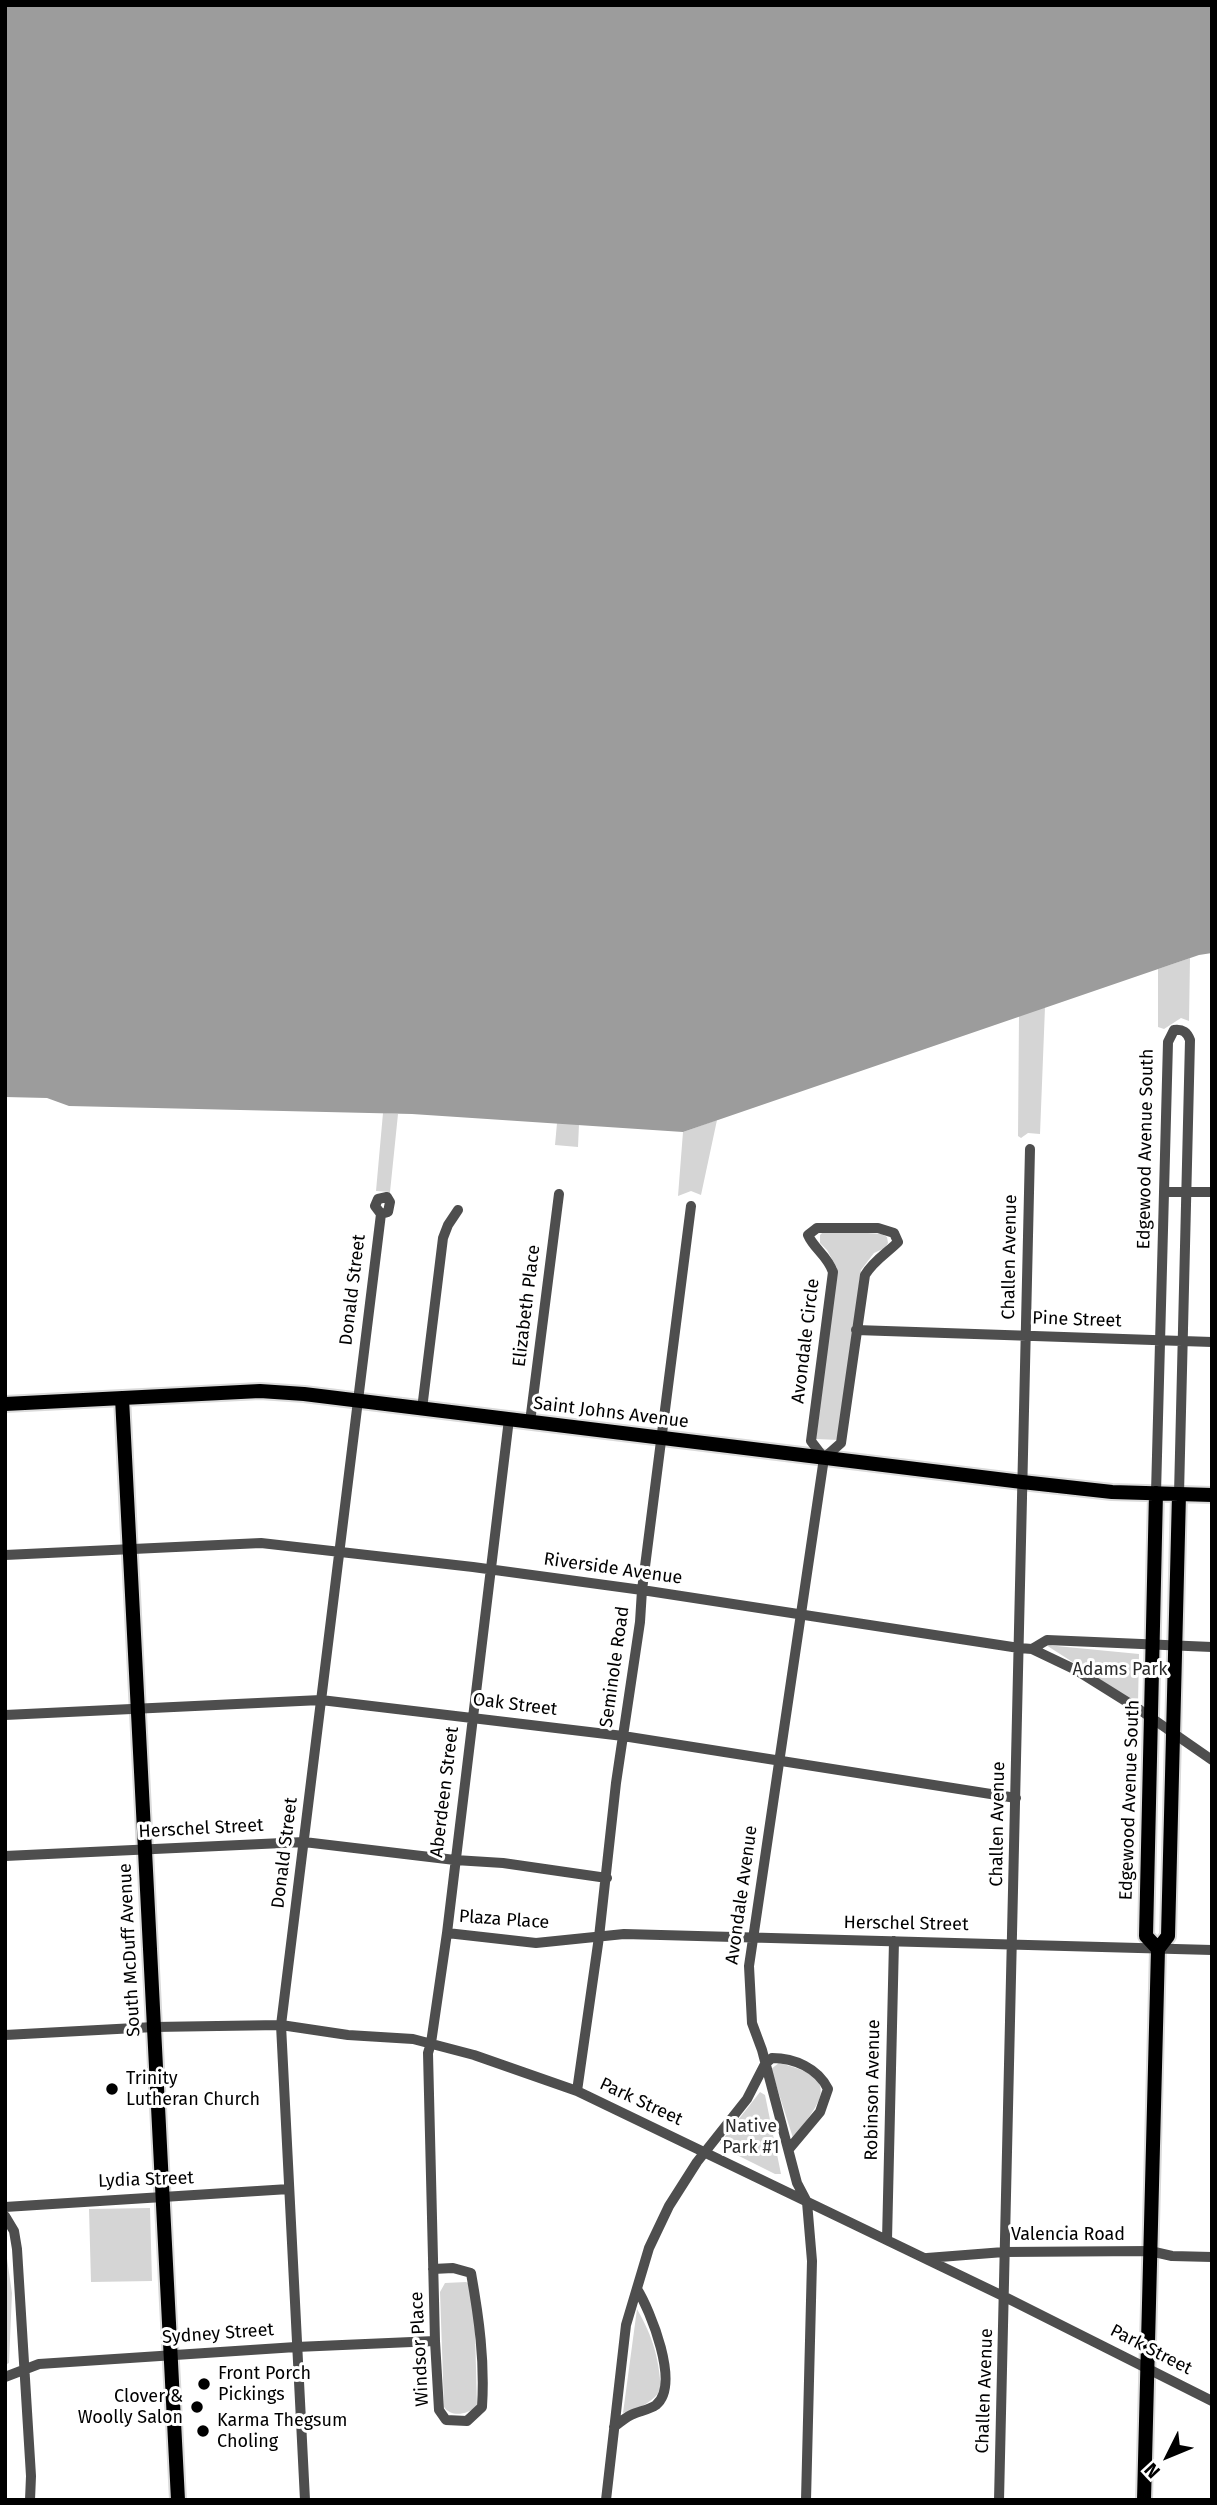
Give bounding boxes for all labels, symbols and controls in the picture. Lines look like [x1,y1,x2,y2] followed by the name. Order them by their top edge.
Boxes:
[1133,1048,1159,1250] street label: Edgewood Avenue South
[998,1194,1022,1320] street label: Challen Avenue
[335,1233,371,1347] street label: Donald Street
[509,1244,545,1368] street label: Elizabeth Place
[788,1277,824,1405] street label: Avondale Circle
[1032,1308,1122,1332] street label: Pine Street
[532,1393,690,1433] street label: Saint Johns Avenue
[542,1549,684,1589] street label: Riverside Avenue
[596,1605,634,1729] street label: Seminole Road
[1073,1659,1167,1681] park label: Adams Park
[472,1689,558,1721] street label: Oak Street
[1116,1699,1144,1901] street label: Edgewood Avenue South
[426,1725,464,1859] street label: Aberdeen Street
[986,1761,1010,1887] street label: Challen Avenue
[267,1796,303,1910] street label: Donald Street
[138,1815,264,1843] street label: Herschel Street
[722,1824,762,1966] street label: Avondale Avenue
[115,1863,145,2037] street label: South McDuff Avenue
[458,1906,550,1934] street label: Plaza Place
[843,1912,969,1936] street label: Herschel Street
[861,2019,885,2161] street label: Robinson Avenue
[126,2068,260,2110] place label: Trinity Lutheran Church
[596,2073,686,2131] street label: Park Street
[104,2081,120,2097] marker: Trinity Lutheran Church
[722,2116,780,2158] park label: Native Park #1
[98,2168,194,2192] street label: Lydia Street
[1011,2224,1125,2246] street label: Valencia Road
[406,2291,434,2407] street label: Windsor Place
[161,2319,275,2349] street label: Sydney Street
[1106,2320,1196,2380] street label: Park Street
[972,2328,998,2454] street label: Challen Avenue
[218,2363,311,2406] place label: Front Porch Pickings
[196,2376,212,2392] marker: Front Porch Pickings
[78,2386,183,2428] place label: Clover & Woolly Salon
[189,2399,205,2415] marker: Clover & Woolly Salon
[217,2410,347,2452] place label: Karma Thegsum Choling
[1133,2421,1203,2491] north arrow
[195,2423,211,2439] marker: Karma Thegsum Choling
[1140,2458,1165,2483] text: N

